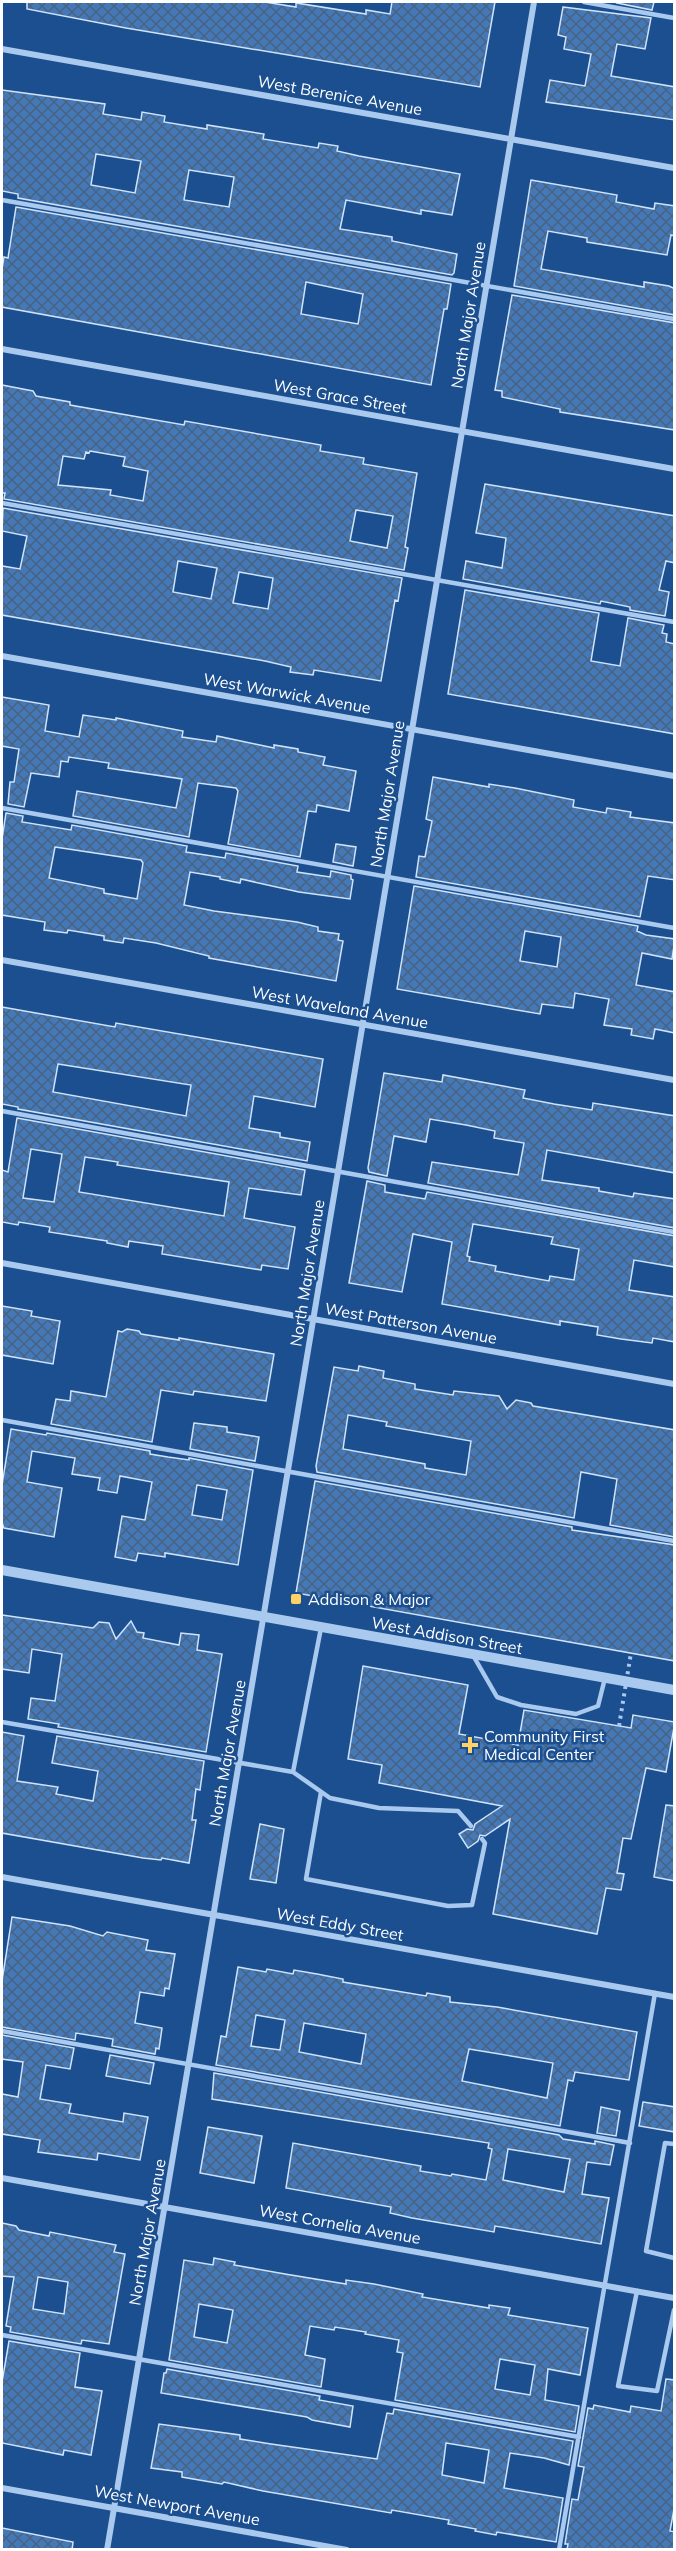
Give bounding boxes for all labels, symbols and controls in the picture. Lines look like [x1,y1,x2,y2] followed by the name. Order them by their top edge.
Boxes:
[256,71,424,119] street label: West Berenice Avenue
[447,240,489,390] street label: North Major Avenue
[272,374,409,418] street label: West Grace Street
[202,668,372,718] street label: West Warwick Avenue
[366,719,408,869] street label: North Major Avenue
[250,982,430,1032] street label: West Waveland Avenue
[286,1198,328,1348] street label: North Major Avenue
[323,1298,499,1348] street label: West Patterson Avenue
[308,1589,430,1609] place label: Addison & Major
[289,1592,303,1606] marker: Addison & Major
[370,1612,524,1658] street label: West Addison Street
[204,1678,250,1828] street label: North Major Avenue
[484,1726,605,1764] place label: Community First Medical Center
[461,1736,479,1754] marker: Community First Medical Center
[275,1903,405,1945] street label: West Eddy Street
[124,2157,170,2307] street label: North Major Avenue
[258,2200,422,2248] street label: West Cornelia Avenue
[92,2481,262,2529] street label: West Newport Avenue

